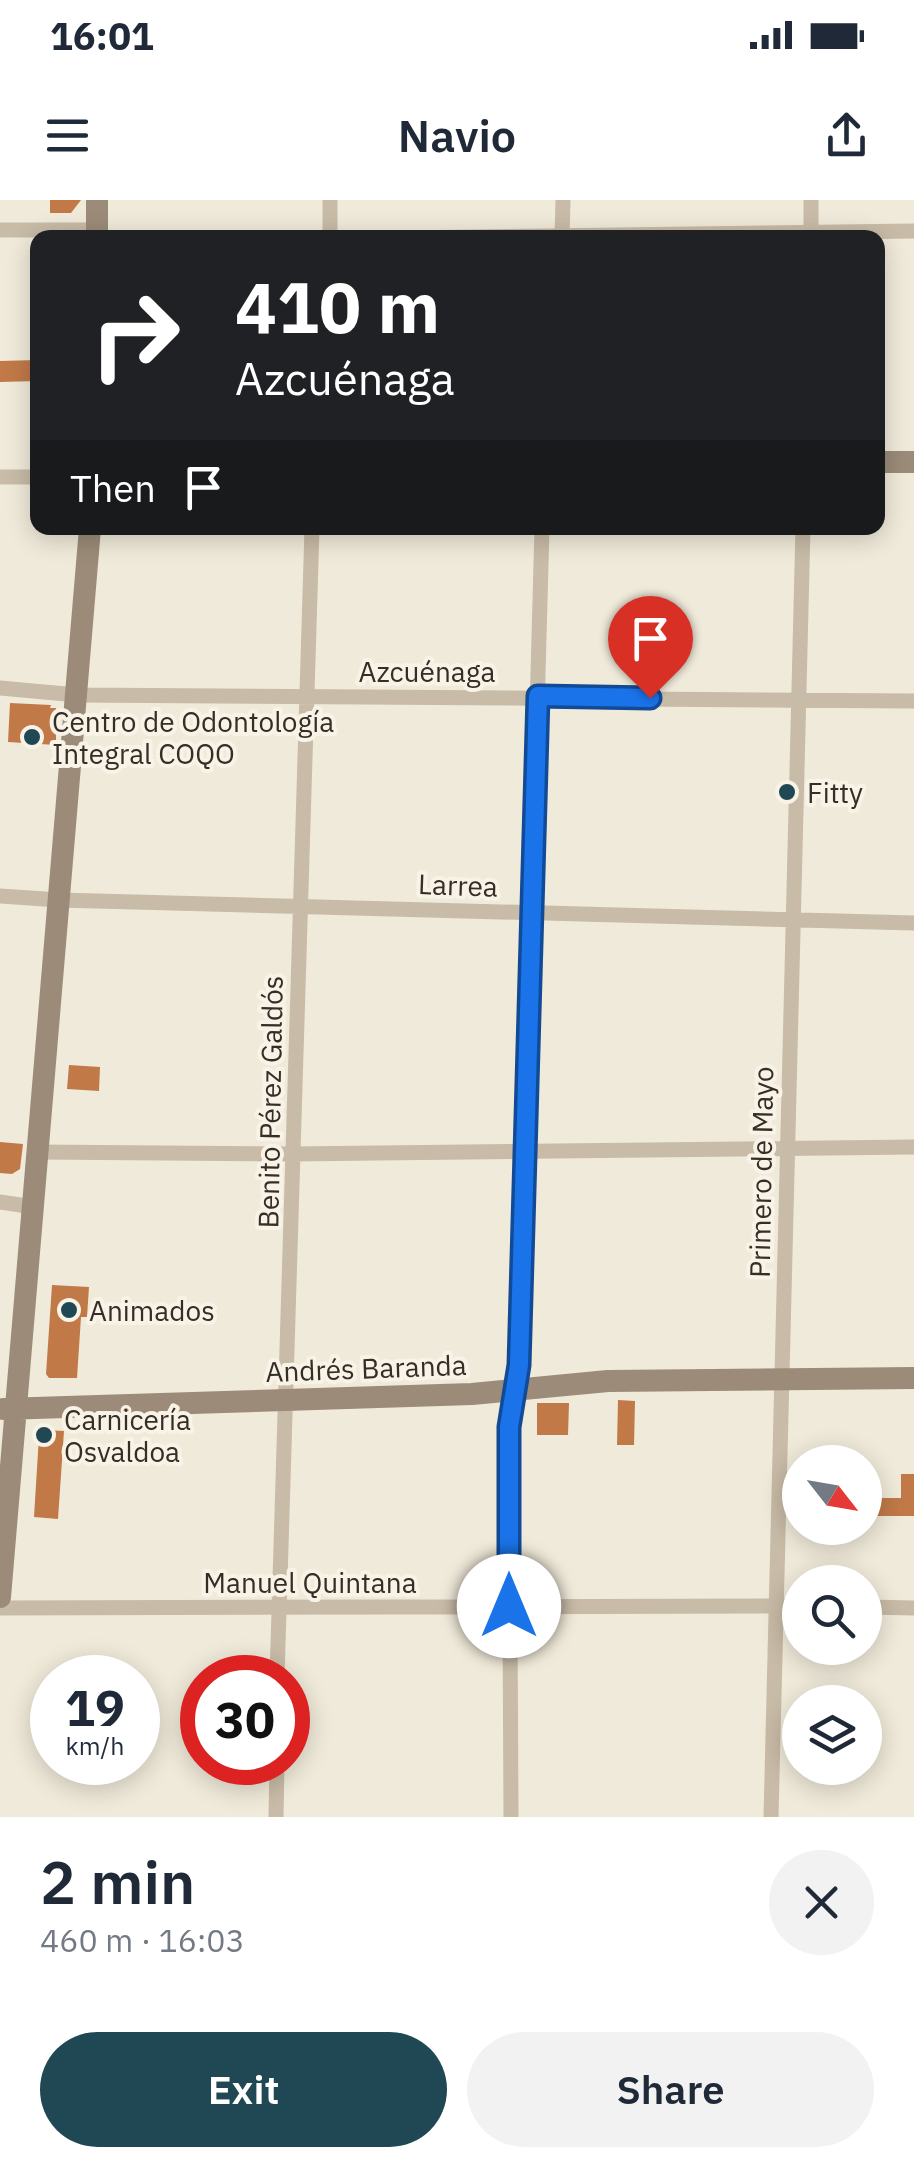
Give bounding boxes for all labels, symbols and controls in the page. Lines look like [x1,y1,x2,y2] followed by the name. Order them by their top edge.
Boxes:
[50,11,154,60] text: 16:01
[398,106,516,164] text: Navio
[40,108,95,163] icon: menu
[819,108,874,163] icon: share
[235,261,440,352] text: 410 m
[70,270,200,400] icon: right
[235,349,455,407] text: Azcuénaga
[176,460,231,515] icon: arrive
[70,463,156,512] text: Then
[608,596,693,699] pin
[623,611,678,666] icon: arrive
[359,653,495,690] street label: Azcuénaga
[52,703,334,772] place label: Centro de Odontología Integral COQO
[21,726,43,748] marker: Centro de Odontología Integral COQO
[807,774,863,811] place label: Fitty
[776,781,798,803] marker: Fitty
[418,865,499,905] street label: Larrea
[249,975,291,1229] street label: Benito Pérez Galdós
[741,1066,781,1278] street label: Primero de Mayo
[89,1292,215,1329] place label: Animados
[58,1299,80,1321] marker: Animados
[265,1346,467,1390] street label: Andrés Baranda
[64,1401,191,1470] place label: Carnicería Osvaldoa
[33,1424,55,1446] marker: Carnicería Osvaldoa
[782,1445,882,1545] north arrow
[782,1445,882,1785] map controls
[457,1554,561,1658] position arrow
[203,1564,417,1601] street label: Manuel Quintana
[782,1565,882,1665] button: search
[180,1655,310,1785] speed limit sign: 30
[65,1675,125,1740] text: 19
[782,1685,882,1785] button: layers
[66,1729,124,1762] text: km/h
[40,1842,195,1921] text: 2 min
[769,1850,874,1955] button: close
[40,1919,245,1961] text: 460 m · 16:03
[40,2032,447,2147] button: Exit
[467,2032,874,2147] button: Share

